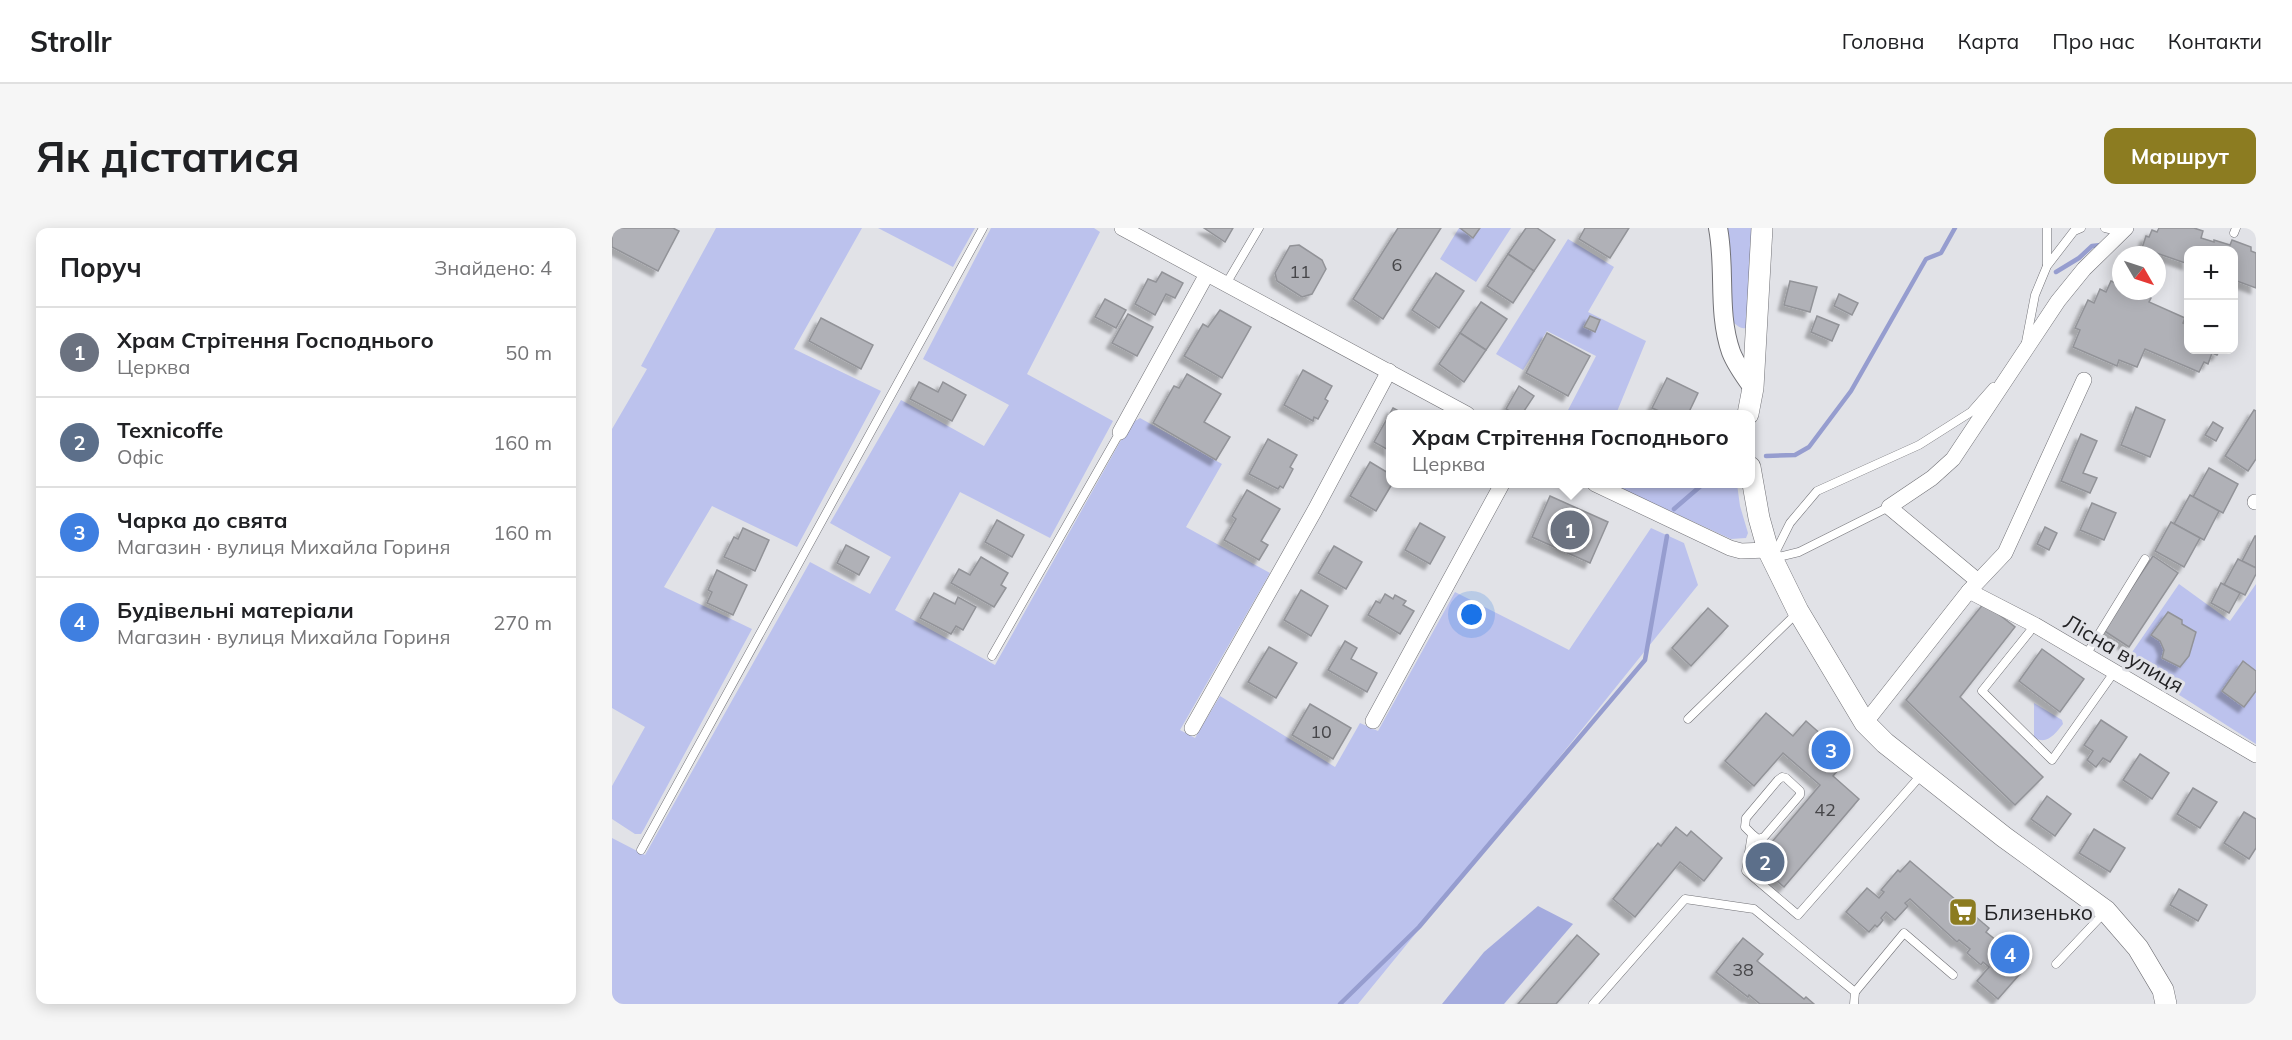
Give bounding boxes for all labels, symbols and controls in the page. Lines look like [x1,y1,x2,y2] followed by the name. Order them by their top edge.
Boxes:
[30,24,112,59] text: Strollr
[1842,28,1925,54] text: Головна
[1958,28,2019,54] text: Карта
[2052,28,2135,54] text: Про нас
[2168,28,2262,54] text: Контакти
[2104,128,2256,184] button: Маршрут
[36,130,300,183] text: Як дістатися
[2112,246,2166,300] north arrow
[2184,246,2238,354] map controls
[2184,246,2238,300] button: +
[60,251,142,284] text: Поруч
[1392,253,1402,276] house number: 6
[434,255,552,280] text: Знайдено: 4
[1289,260,1311,283] house number: 11
[2184,300,2238,354] button: −
[117,326,434,354] text: Храм Стрітення Господнього
[74,340,86,365] text: 1
[505,340,552,365] text: 50 m
[117,354,190,379] text: Церква
[1386,410,1755,488] popup
[117,416,223,444] text: Texnicoffe
[1412,423,1729,451] text: Храм Стрітення Господнього
[74,430,86,455] text: 2
[493,430,552,455] text: 160 m
[117,444,164,469] text: Офіс
[1412,451,1486,476] text: Церква
[117,506,288,534] text: Чарка до свята
[1550,508,1590,552] pin: 1
[74,520,86,545] text: 3
[493,520,552,545] text: 160 m
[117,534,450,559] text: Магазин · вулиця Михайла Гориня
[117,596,354,624] text: Будівельні матеріали
[1457,600,1486,629] your location
[2059,608,2189,698] street label: Лісна вулиця
[74,610,86,635] text: 4
[493,610,552,635] text: 270 m
[117,624,450,649] text: Магазин · вулиця Михайла Гориня
[1310,720,1332,743] house number: 10
[1812,728,1850,772] pin: 3
[1814,798,1836,821] house number: 42
[1746,840,1784,884] pin: 2
[1947,896,1979,928] supermarket icon: Близенько
[1984,899,2093,925] place label: Близенько
[1990,932,2030,976] pin: 4
[1732,958,1754,981] house number: 38

